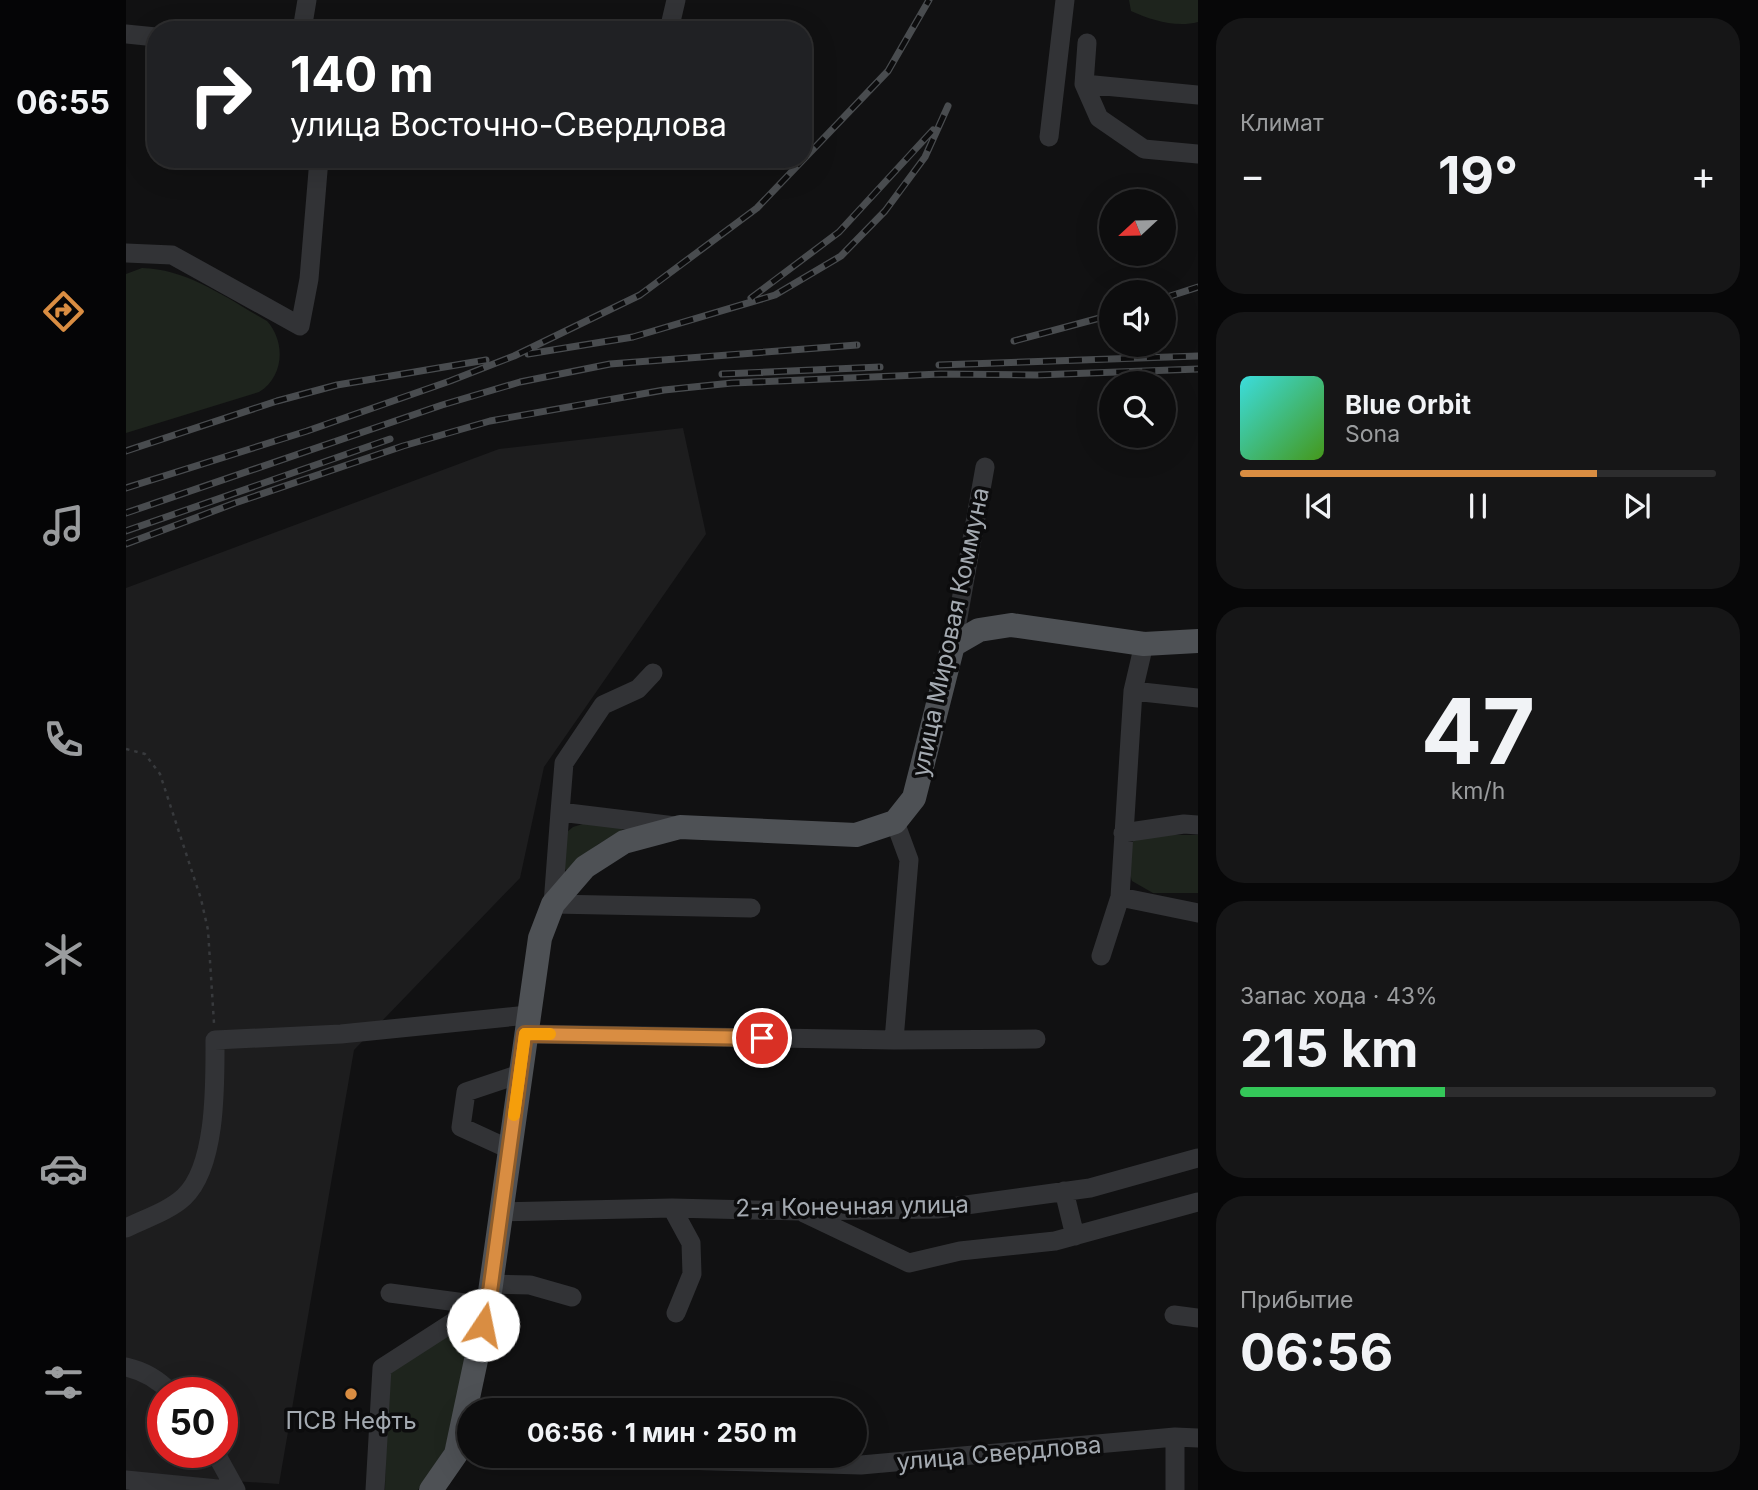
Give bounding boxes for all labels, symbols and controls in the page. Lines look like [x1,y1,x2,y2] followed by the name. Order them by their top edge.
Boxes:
[290,45,434,104] text: 140 m
[175,49,266,140] icon: right
[16,83,110,122] text: 06:55
[290,105,727,144] text: улица Восточно-Свердлова
[1240,109,1324,137] text: Климат
[1438,144,1518,207] text: 19°
[1240,152,1265,198] text: −
[1691,152,1716,198] text: +
[1099,189,1176,266] north arrow
[1099,189,1176,448] map controls
[1099,280,1176,357] button: sound
[39,287,88,336] icon: directions
[1099,371,1176,448] button: search
[1345,389,1471,420] text: Blue Orbit
[1345,420,1400,448] text: Sona
[905,485,995,779] street label: улица Мировая Коммуна
[1300,487,1338,525] icon: previous
[1459,487,1497,525] icon: pause
[1618,487,1656,525] icon: next
[39,501,88,550] icon: music
[1421,676,1535,786] text: 47
[39,715,88,764] icon: phone
[1451,777,1505,805] text: km/h
[39,930,88,979] icon: climate
[1240,982,1438,1010] text: Запас хода · 43%
[732,1008,792,1068] pin
[1240,1017,1418,1080] text: 215 km
[743,1019,781,1057] icon: arrive
[39,1144,88,1193] icon: car
[735,1189,969,1223] street label: 2-я Конечная улица
[1240,1286,1353,1314] text: Прибытие
[446,1288,520,1362] position arrow
[1240,1321,1393,1384] text: 06:56
[39,1358,88,1407] icon: filters
[147,1377,238,1468] speed limit sign: 50
[343,1386,359,1402] marker: ПСВ Нефть
[285,1406,417,1435] place label: ПСВ Нефть
[527,1417,797,1448] text: 06:56 · 1 мин · 250 m
[896,1430,1102,1476] street label: улица Свердлова

